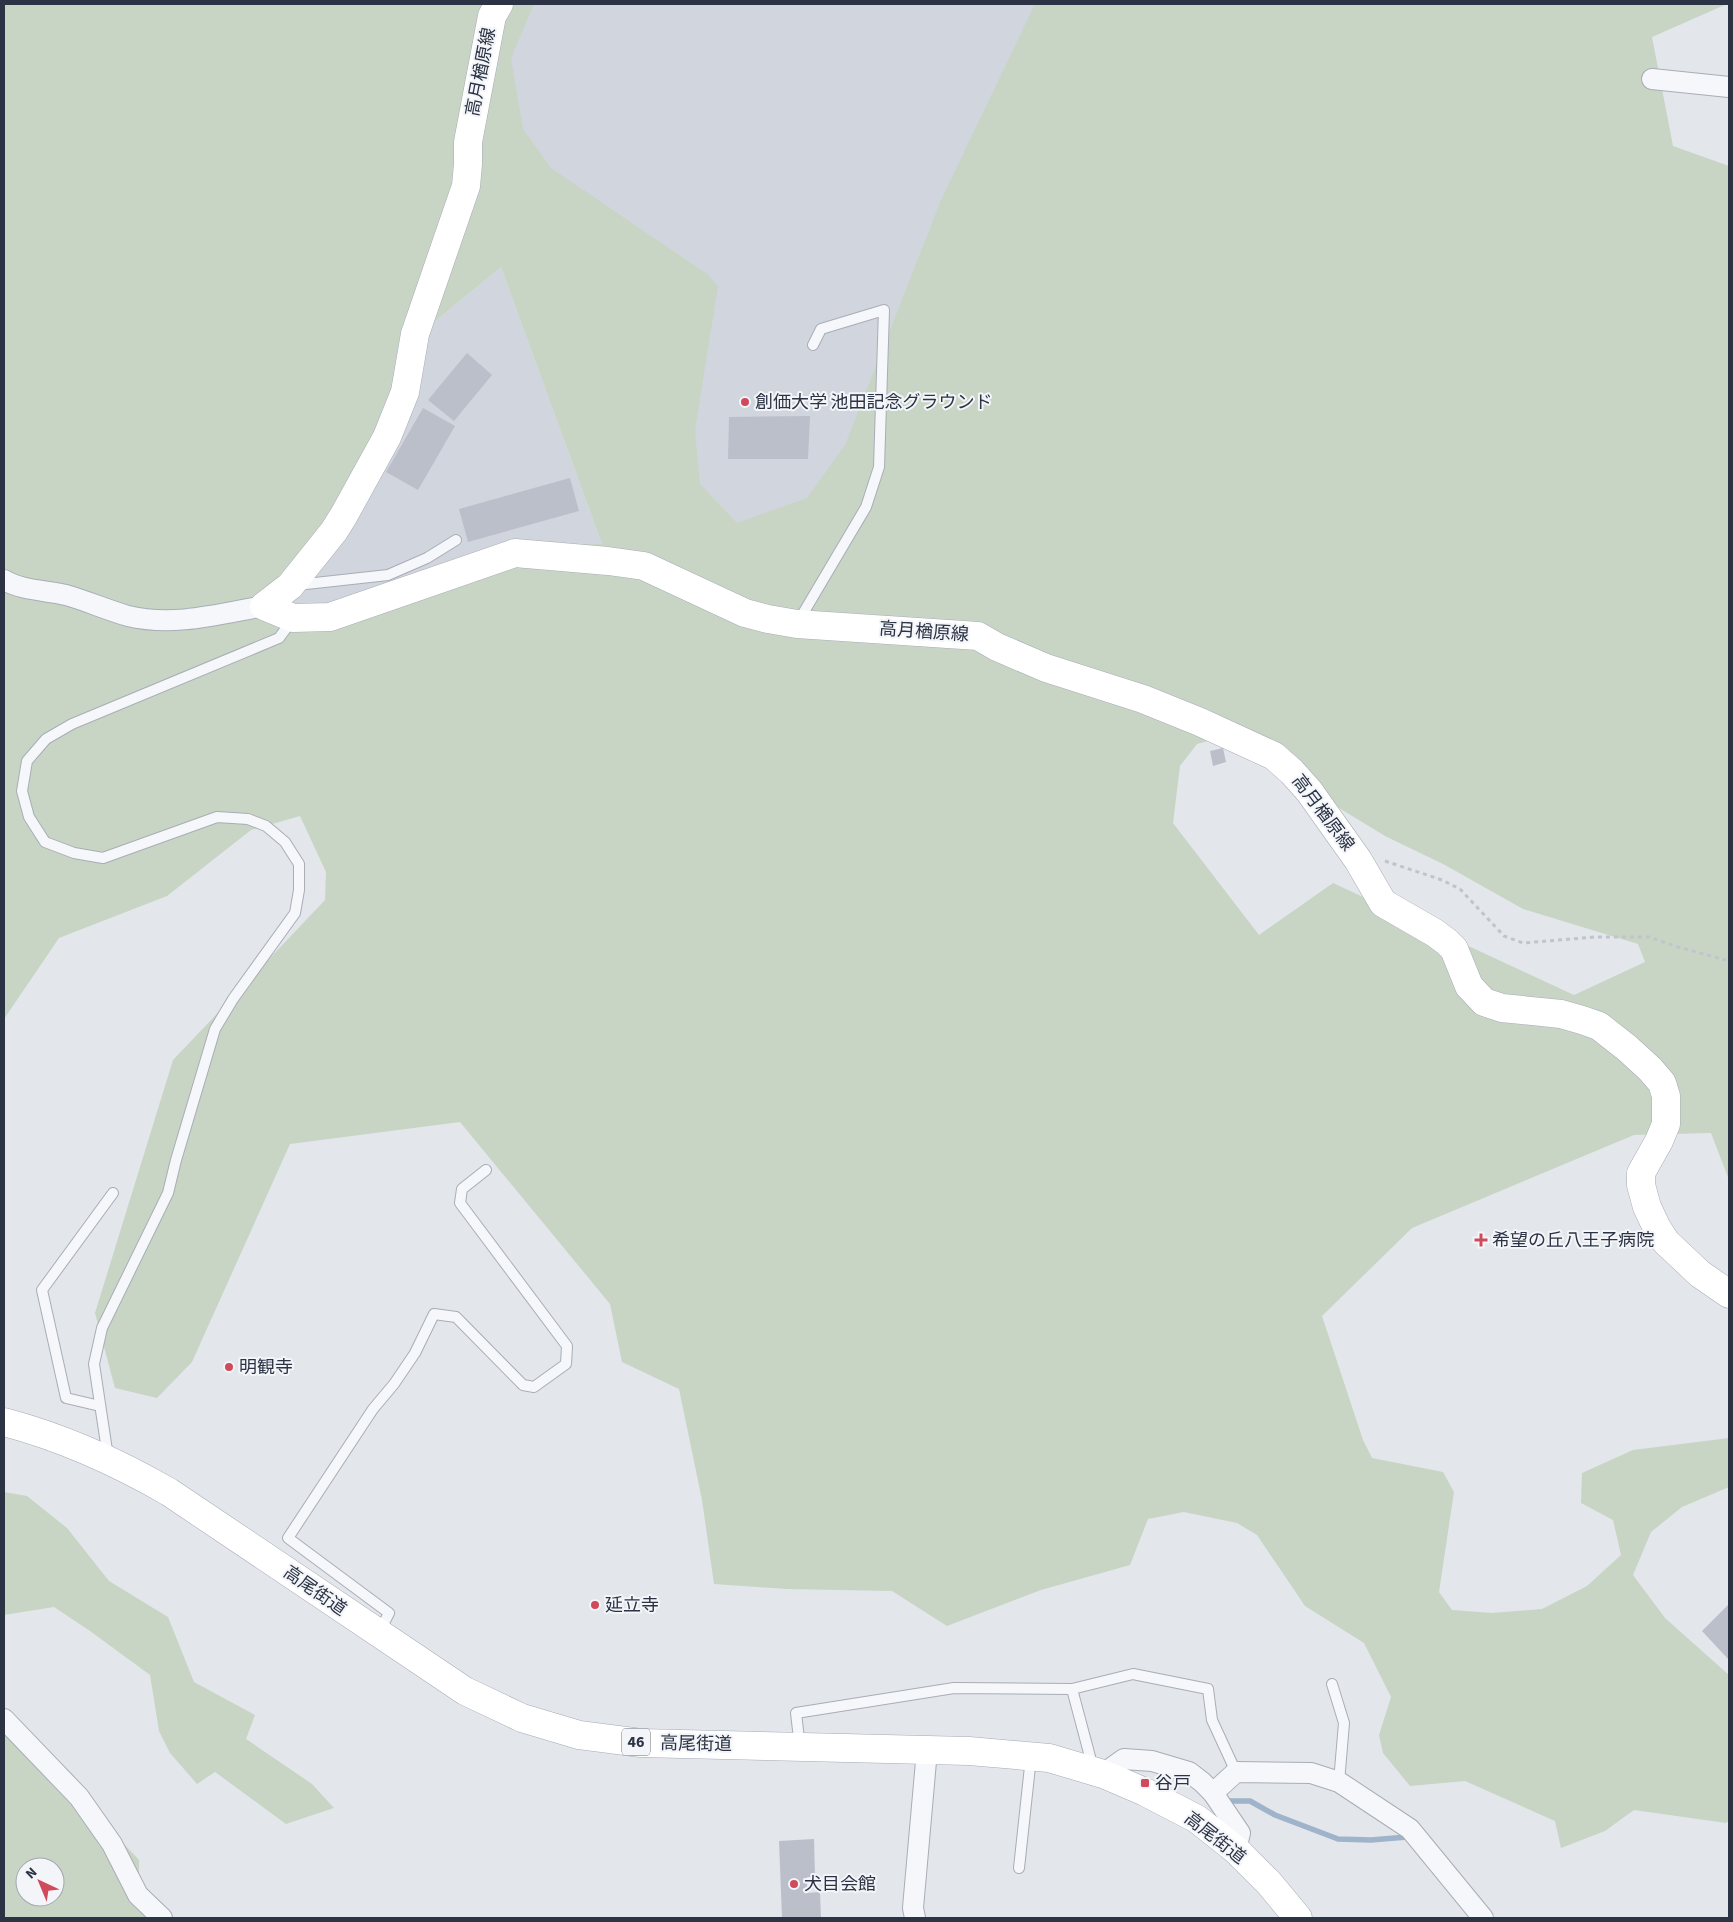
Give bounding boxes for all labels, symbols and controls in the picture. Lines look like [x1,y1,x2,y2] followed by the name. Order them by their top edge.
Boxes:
[460,25,502,119] street label: 高月楢原線
[755,390,993,415] place label: 創価大学 池田記念グラウンド
[739,396,751,408] marker: 創価大学 池田記念グラウンド
[878,616,970,648] street label: 高月楢原線
[1286,770,1360,856] street label: 高月楢原線
[1492,1228,1654,1253] place label: 希望の丘八王子病院
[1474,1233,1488,1247] marker: 希望の丘八王子病院
[239,1355,293,1380] place label: 明観寺
[223,1361,235,1373] marker: 明観寺
[278,1560,352,1622] street label: 高尾街道
[605,1593,659,1618] place label: 延立寺
[589,1599,601,1611] marker: 延立寺
[622,1728,650,1755] road number: 46
[660,1731,732,1757] street label: 高尾街道
[1155,1771,1191,1796] place label: 谷戸
[1139,1777,1151,1789] marker: 谷戸
[1179,1806,1251,1870] street label: 高尾街道
[15,1857,65,1907] north arrow
[21,1863,42,1884] text: N
[804,1872,876,1897] place label: 犬目会館
[788,1878,800,1890] marker: 犬目会館

